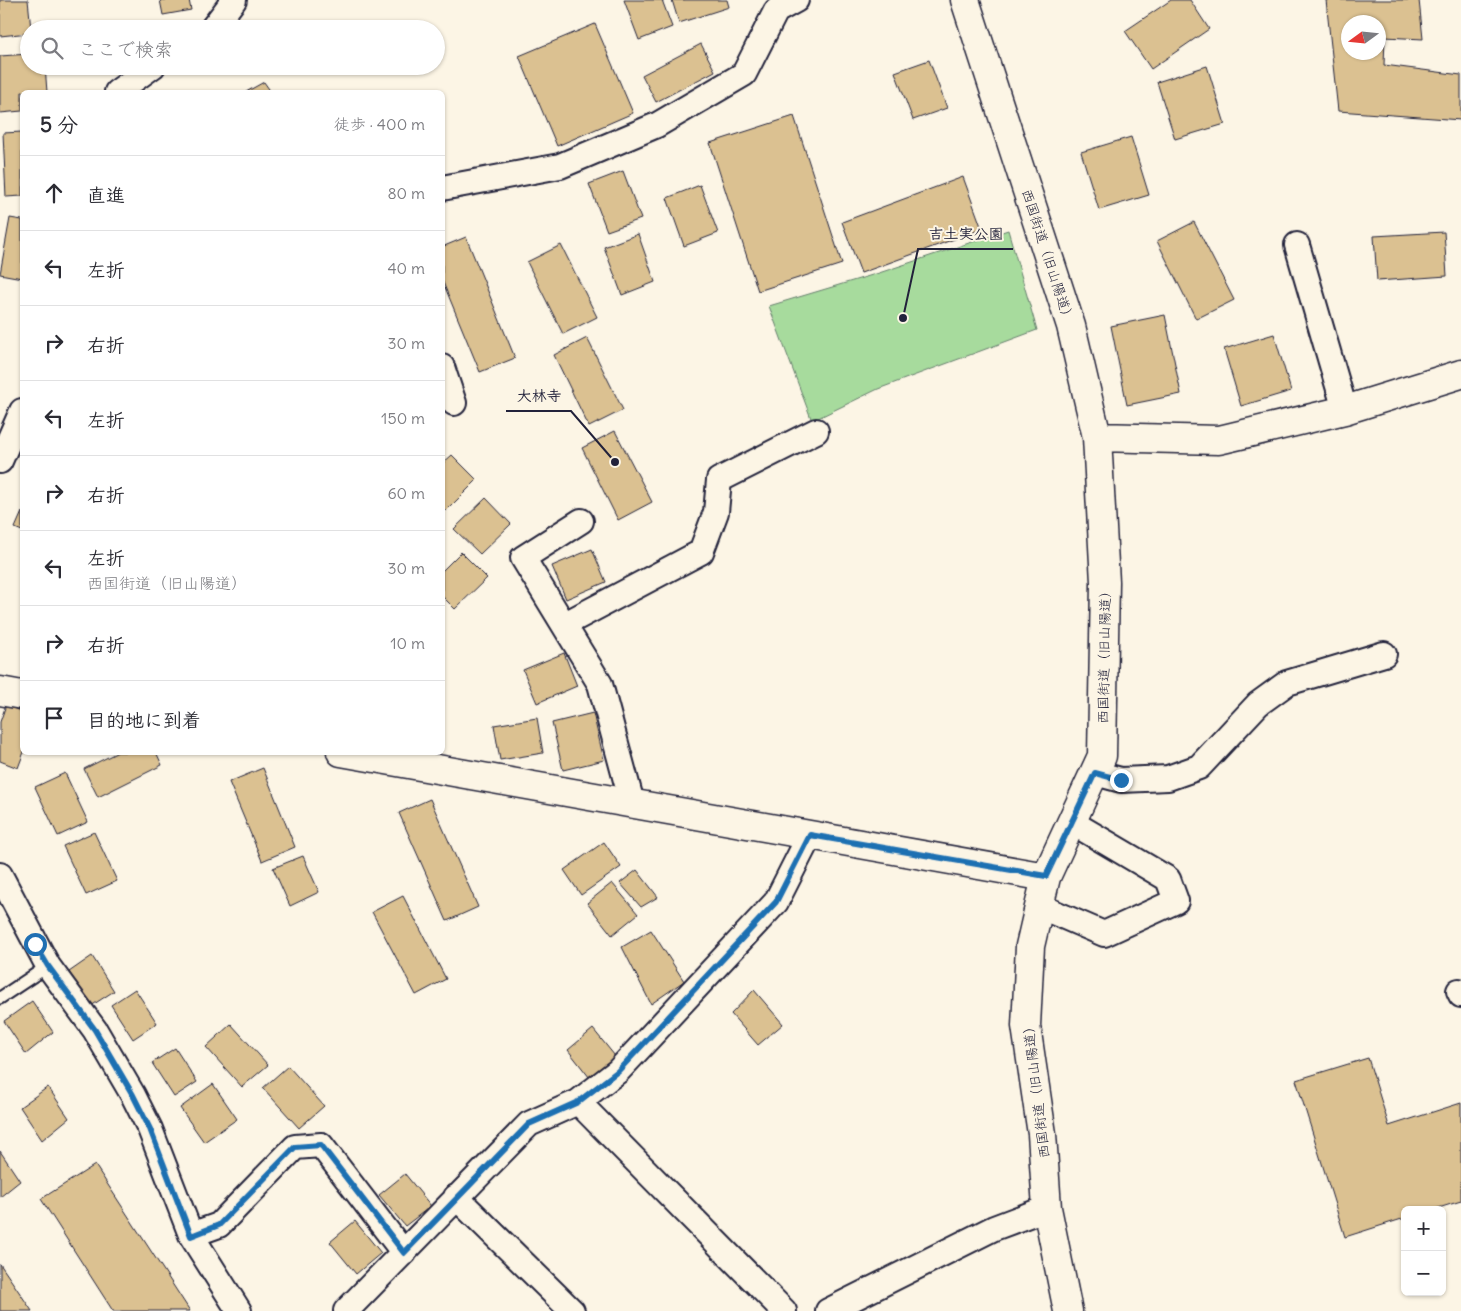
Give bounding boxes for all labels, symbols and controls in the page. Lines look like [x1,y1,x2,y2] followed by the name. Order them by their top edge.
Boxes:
[1341,15,1386,60] north arrow
[20,20,445,75] search box
[38,34,66,62] icon: search
[78,37,173,61] text: ここで検索
[40,111,78,138] text: 5 分
[334,114,425,134] text: 徒歩 · 400 m
[40,179,68,207] icon: ahead
[87,183,125,207] text: 直進
[387,183,425,203] text: 80 m
[1018,187,1078,325] street label: 西国街道（旧山陽道）
[918,219,1013,249] callout: 吉土実公園
[928,224,1004,243] text: 吉土実公園
[40,254,68,282] icon: left
[87,258,125,282] text: 左折
[387,258,425,278] text: 40 m
[40,329,68,357] icon: right
[87,333,125,357] text: 右折
[388,333,425,353] text: 30 m
[506,381,571,411] callout: 大林寺
[516,386,562,405] text: 大林寺
[40,404,68,432] icon: left
[87,408,125,432] text: 左折
[381,408,425,428] text: 150 m
[40,479,68,507] icon: right
[87,483,125,507] text: 右折
[387,483,425,503] text: 60 m
[87,546,125,570] text: 左折
[40,554,68,582] icon: left
[388,558,425,578] text: 30 m
[87,573,247,593] text: 西国街道（旧山陽道）
[1094,584,1114,724] street label: 西国街道（旧山陽道）
[40,629,68,657] icon: right
[87,633,125,657] text: 右折
[390,633,425,653] text: 10 m
[40,704,68,732] icon: arrive
[87,708,201,732] text: 目的地に到着
[1110,769,1133,792] route end
[24,933,47,956] route start
[1019,1018,1053,1160] street label: 西国街道（旧山陽道）
[1401,1206,1446,1296] map controls
[1401,1206,1446,1251] button: +
[1401,1251,1446,1296] button: −

